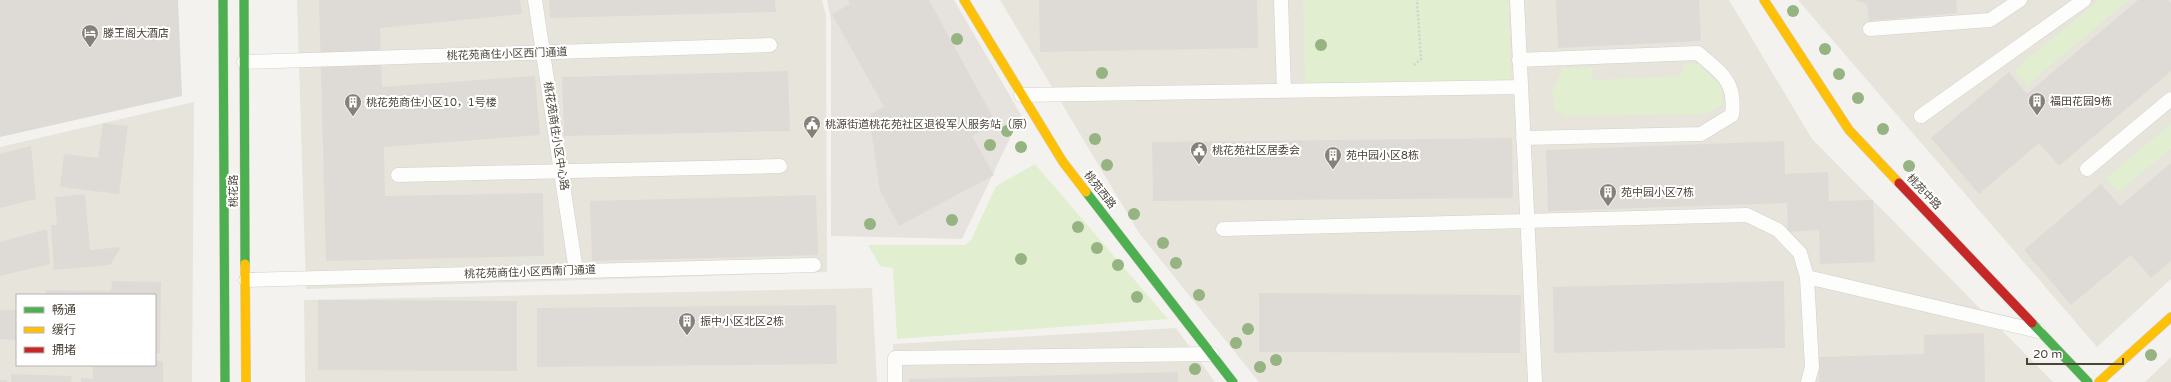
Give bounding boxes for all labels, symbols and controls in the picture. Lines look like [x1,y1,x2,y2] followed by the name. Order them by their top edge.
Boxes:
[80,23,100,48] hotel icon: 滕王阁大酒店
[103,27,169,40] place label: 滕王阁大酒店
[446,45,568,63] street label: 桃花苑商住小区西门通道
[541,81,571,191] street label: 桃花苑商住小区中心路
[2027,91,2047,116] building icon: 福田花园9栋
[343,92,363,117] building icon: 桃花苑商住小区10，1号楼
[2050,95,2112,108] place label: 福田花园9栋
[366,96,497,109] place label: 桃花苑商住小区10，1号楼
[802,114,822,139] public building icon: 桃源街道桃花苑社区退役军人服务站（原）
[825,118,1034,131] place label: 桃源街道桃花苑社区退役军人服务站（原）
[1189,140,1209,165] public building icon: 桃花苑社区居委会
[1212,144,1300,157] place label: 桃花苑社区居委会
[1323,145,1343,170] building icon: 苑中园小区8栋
[1346,149,1419,162] place label: 苑中园小区8栋
[1081,169,1119,211] street label: 桃苑西路
[1904,172,1944,212] street label: 桃苑中路
[227,175,240,208] street label: 桃花路
[1598,182,1618,207] building icon: 苑中园小区7栋
[1621,186,1694,199] place label: 苑中园小区7栋
[464,263,596,281] street label: 桃花苑商住小区西南门通道
[16,294,156,366] legend
[52,303,76,317] text: 畅通
[677,311,697,336] building icon: 振中小区北区2栋
[700,315,784,328] place label: 振中小区北区2栋
[52,323,76,337] text: 缓行
[2027,340,2123,366] scale bar
[52,343,76,357] text: 拥堵
[2033,347,2062,361] text: 20 m

